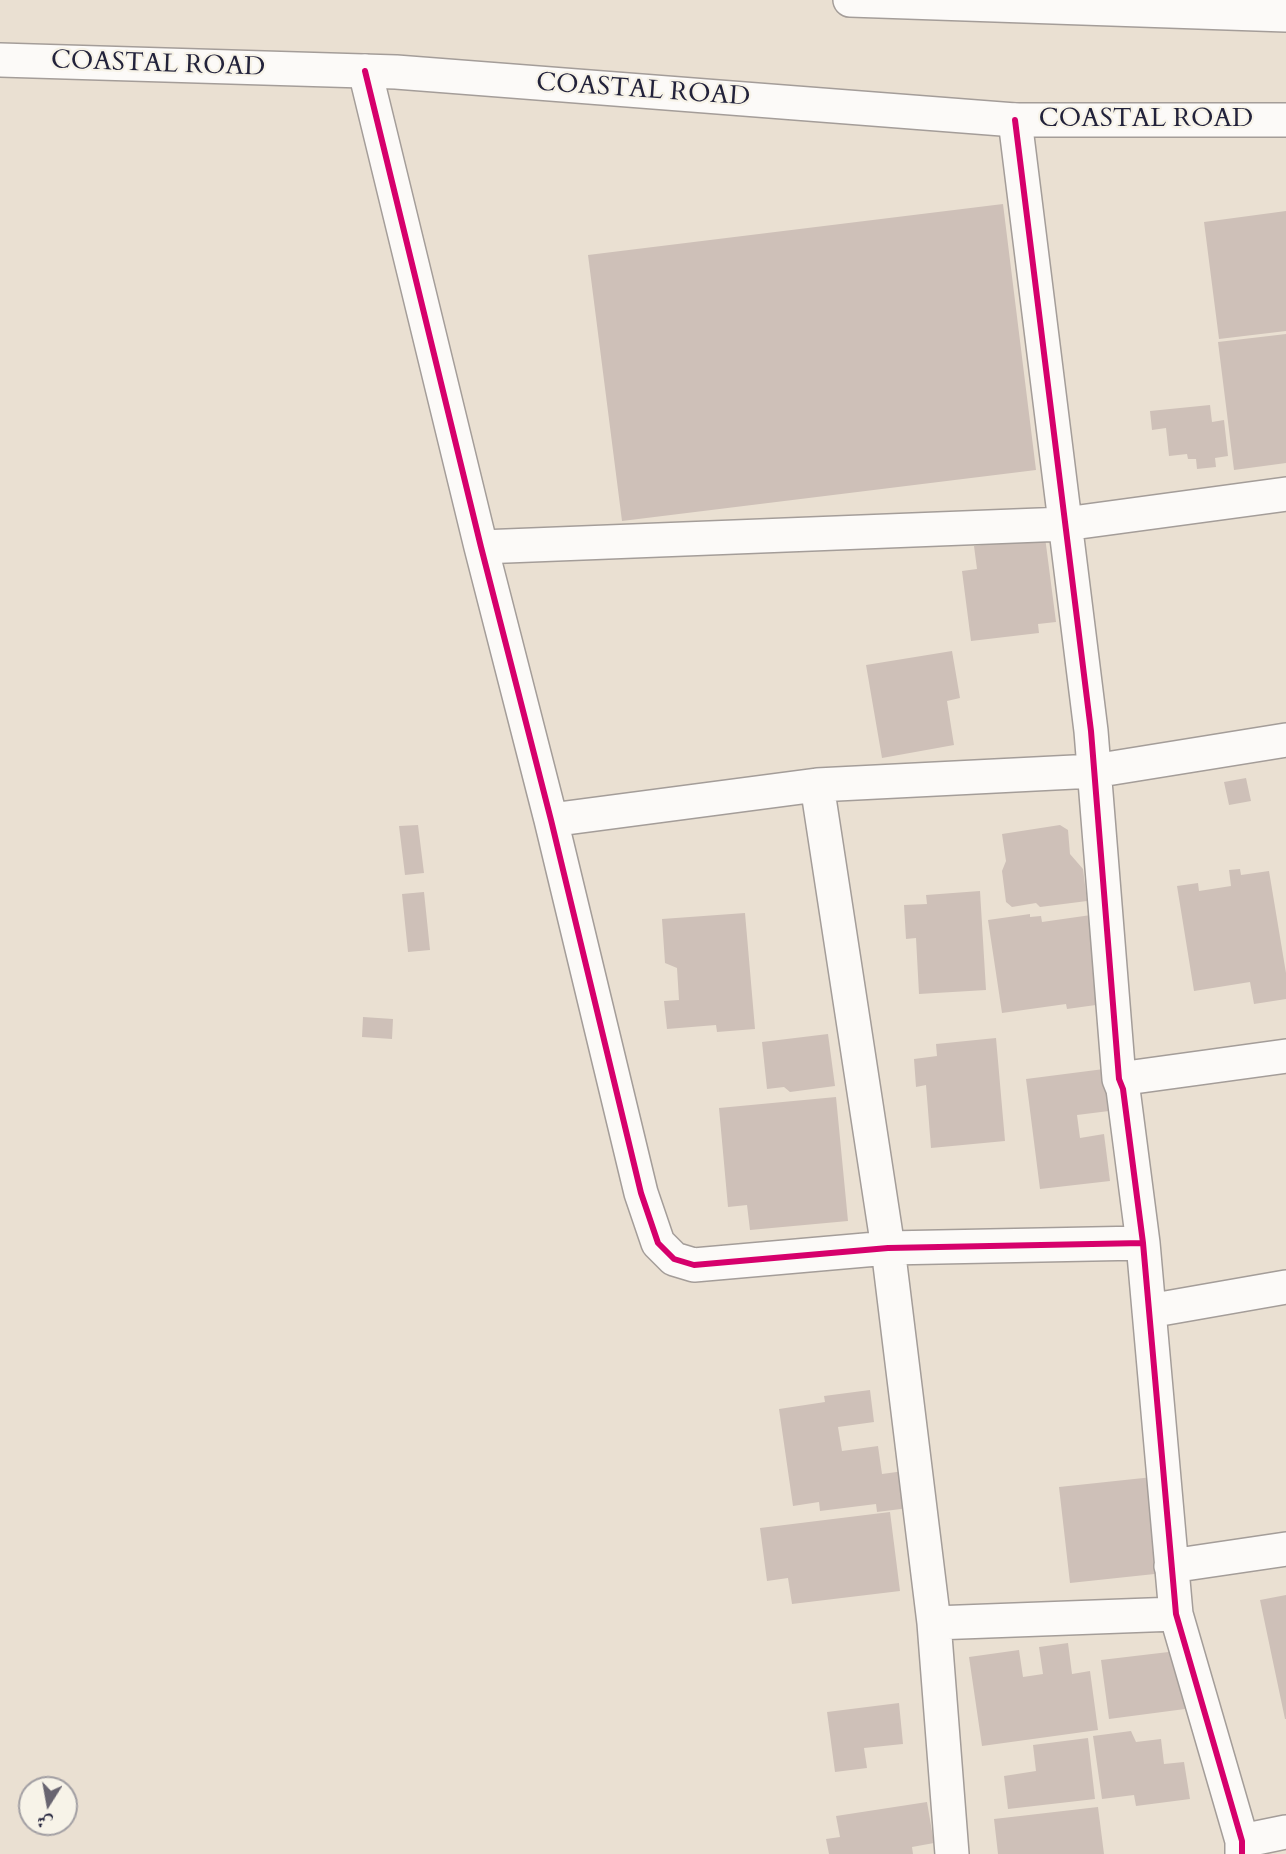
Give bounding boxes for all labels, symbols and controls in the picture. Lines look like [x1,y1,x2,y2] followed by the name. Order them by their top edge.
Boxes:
[50,46,266,84] street label: COASTAL ROAD
[535,68,751,114] street label: COASTAL ROAD
[1039,104,1253,136] street label: COASTAL ROAD
[18,1776,78,1836] north arrow
[35,1809,55,1834] text: ش

